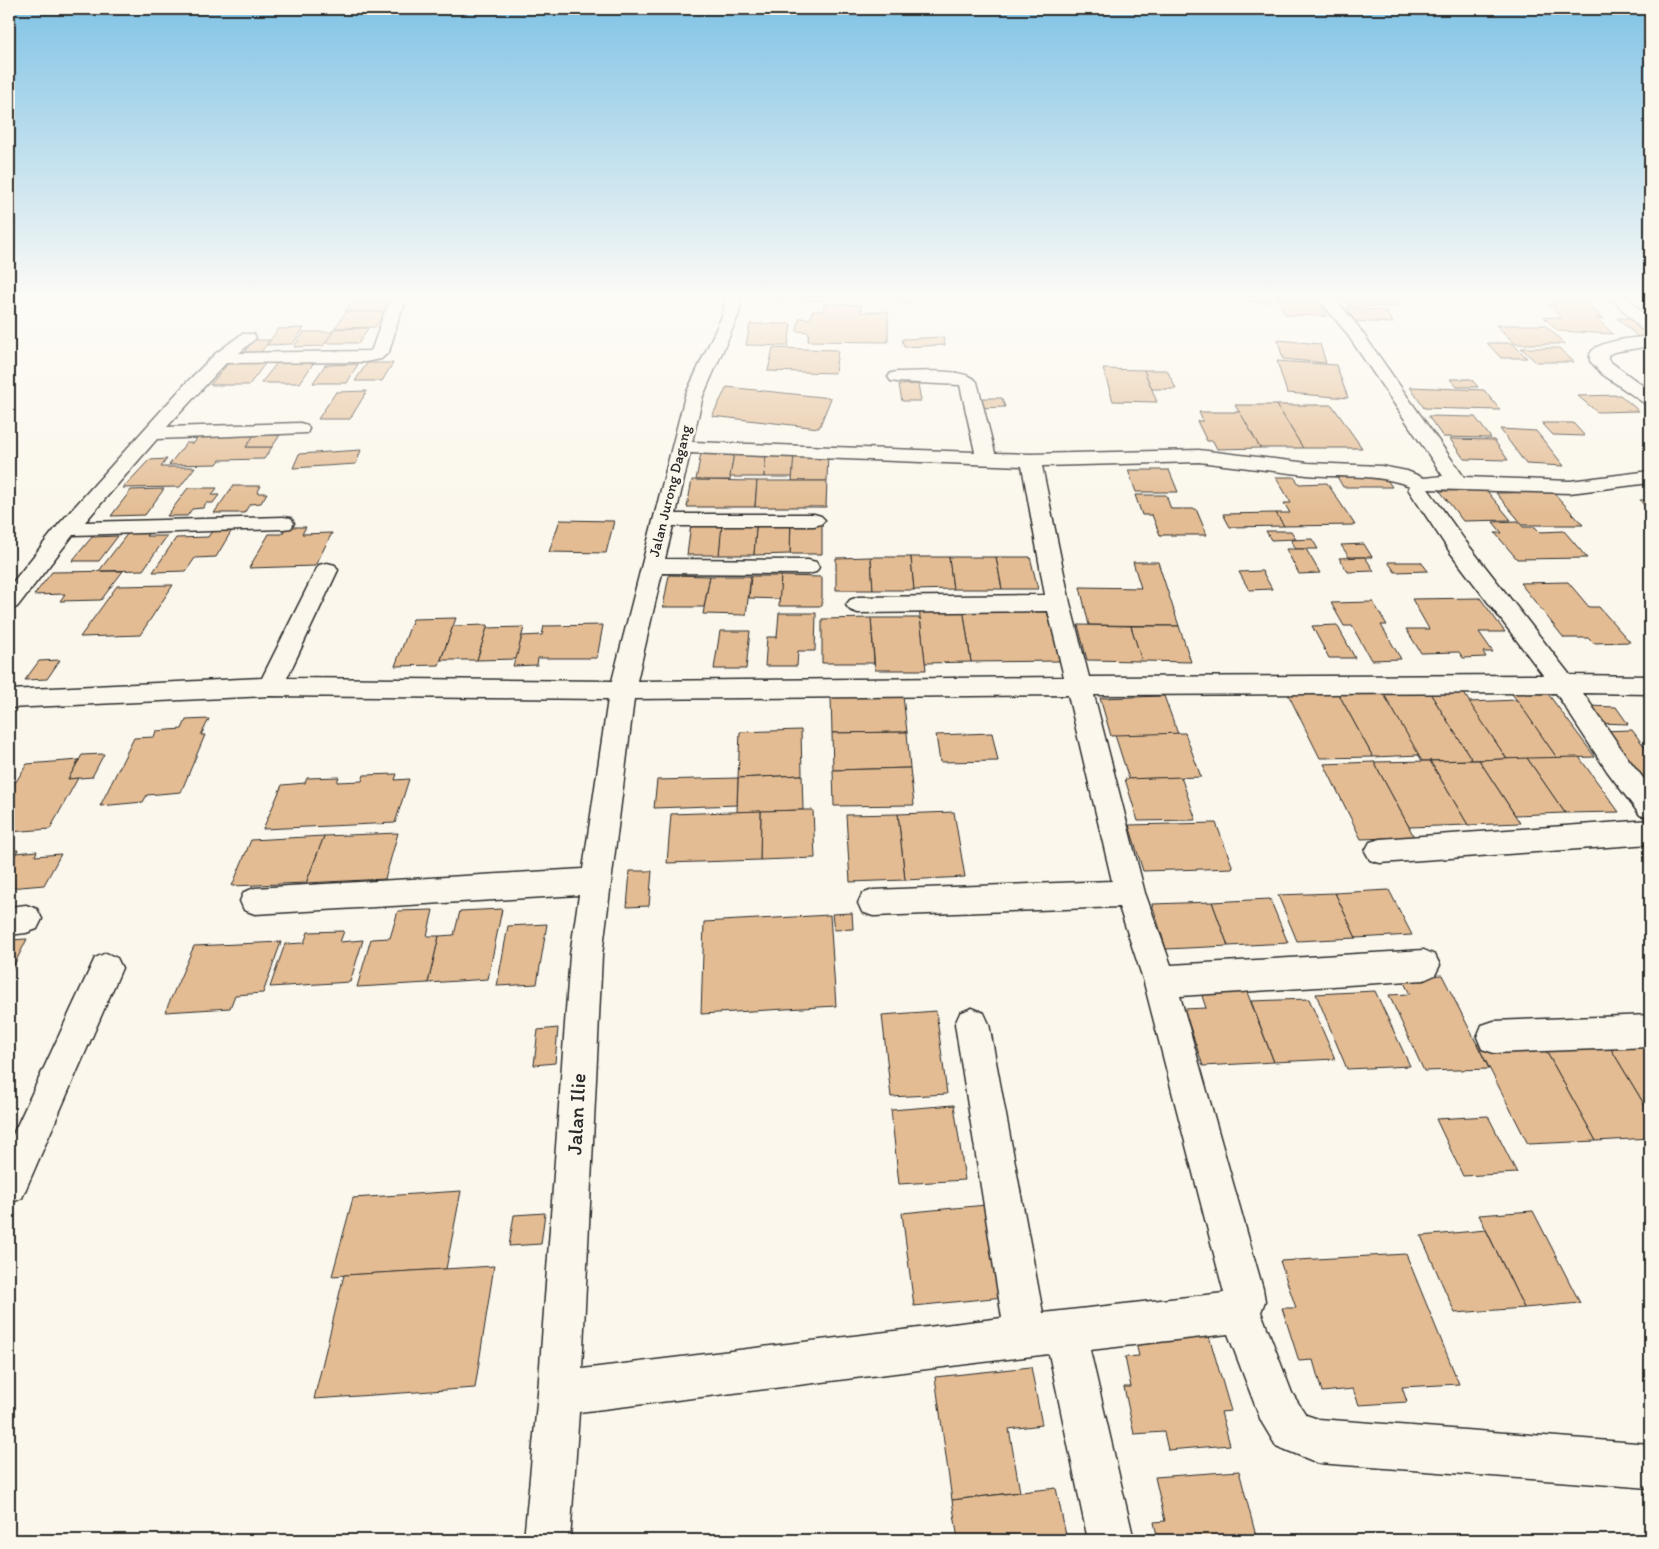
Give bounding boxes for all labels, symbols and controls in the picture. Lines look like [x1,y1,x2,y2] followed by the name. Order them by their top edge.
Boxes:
[645,423,695,559] street label: Jalan Jurong Dagang
[561,1072,591,1156] street label: Jalan Ilie

